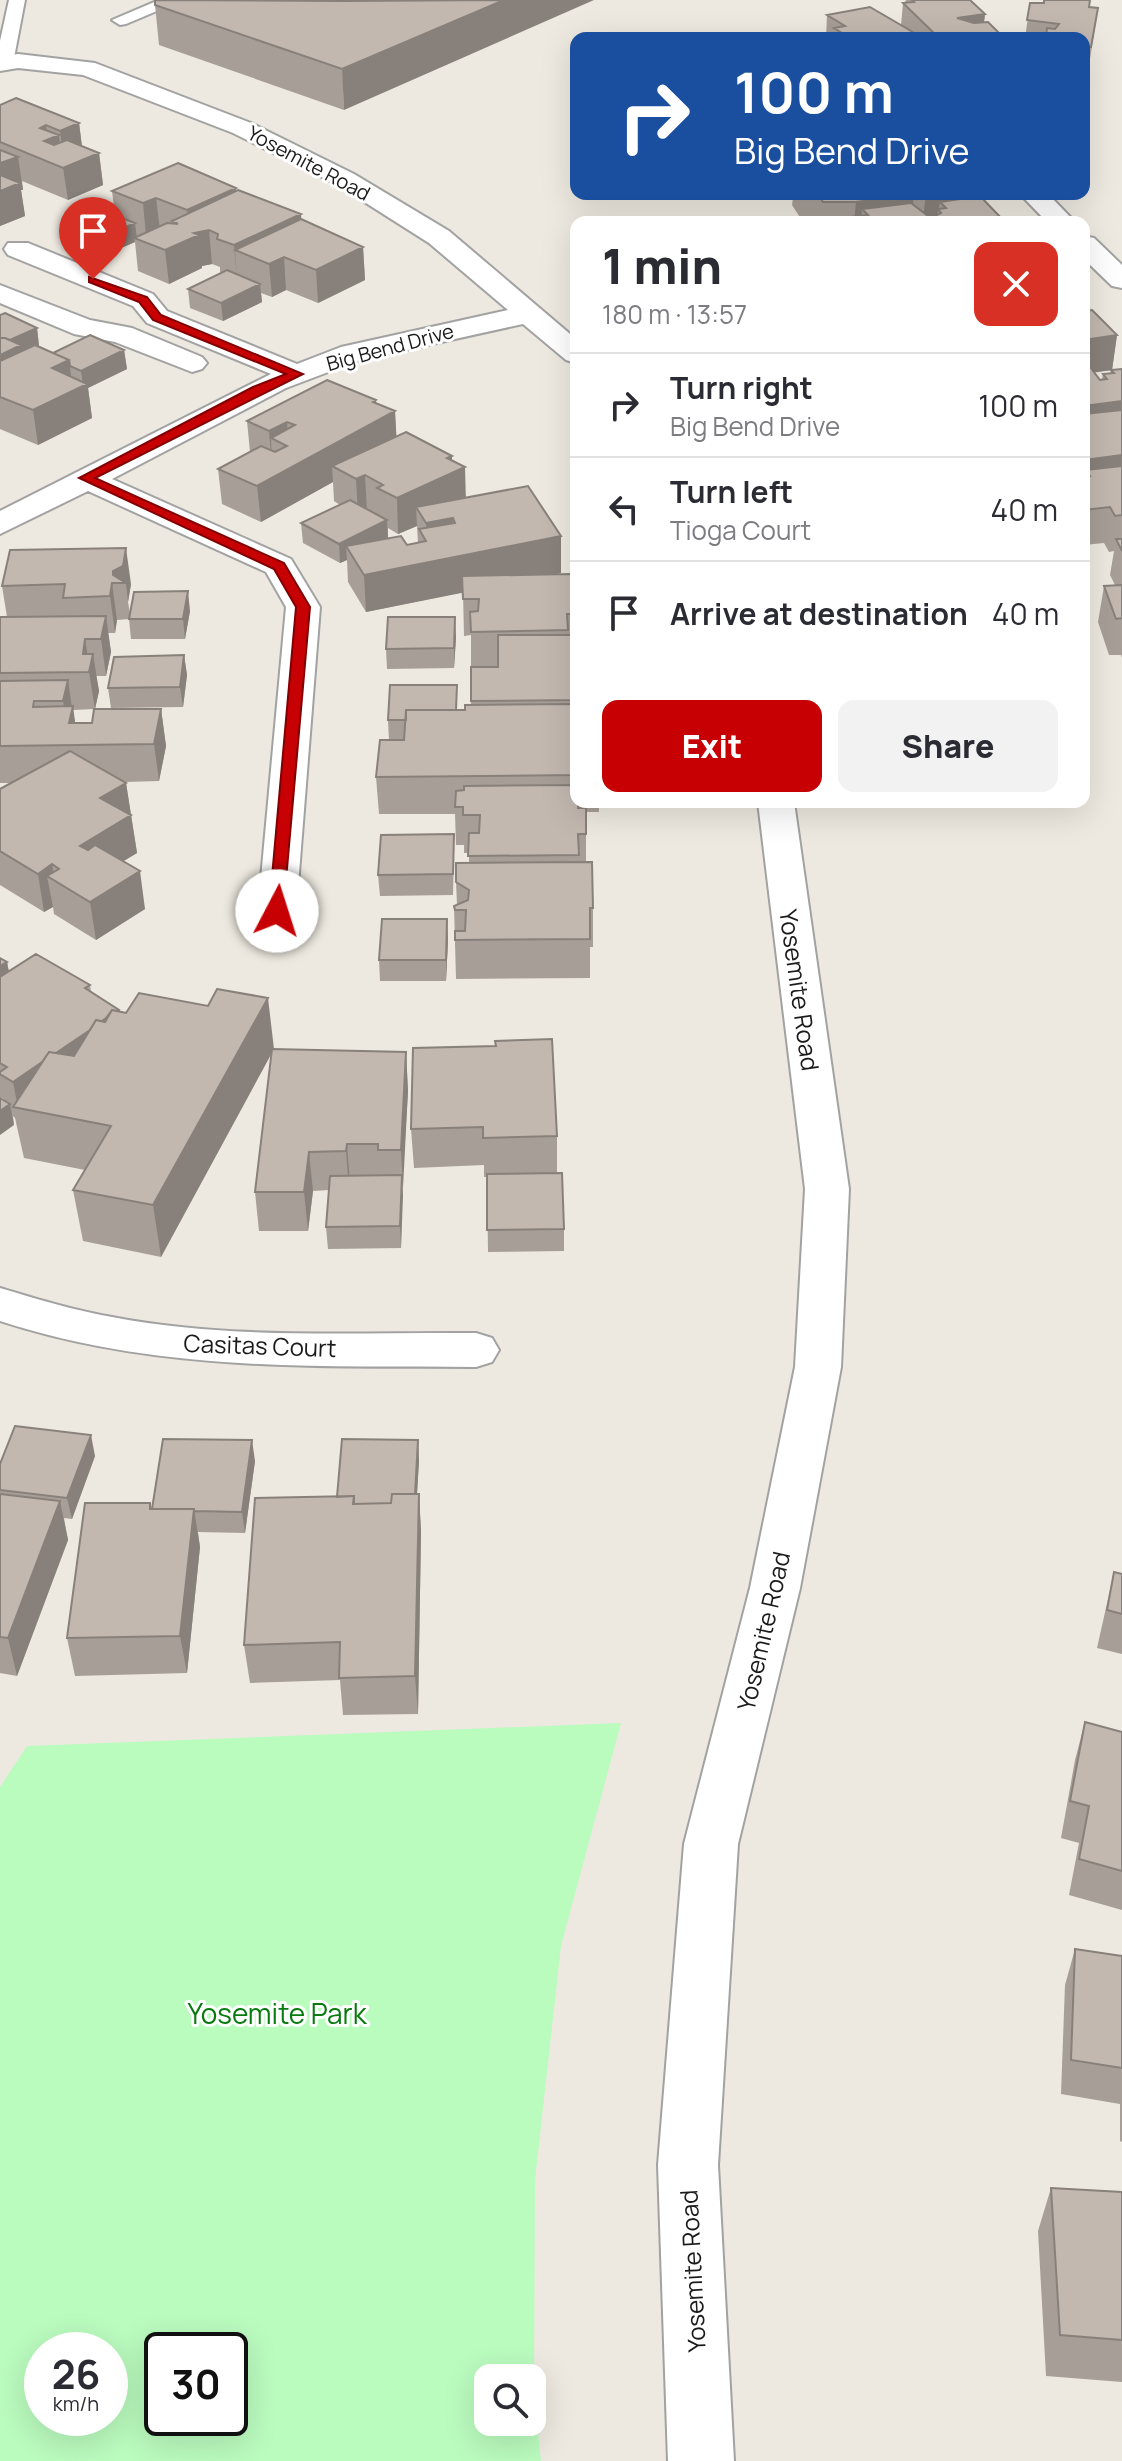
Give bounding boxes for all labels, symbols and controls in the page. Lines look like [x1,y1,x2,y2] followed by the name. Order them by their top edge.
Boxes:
[734,53,894,130] text: 100 m
[602,64,706,168] icon: right
[243,119,375,207] street label: Yosemite Road
[734,126,970,175] text: Big Bend Drive
[59,197,127,279] pin
[71,209,115,253] icon: arrive
[602,233,722,298] text: 1 min
[974,242,1058,326] button: close
[602,296,747,332] text: 180 m · 13:57
[323,317,457,377] street label: Big Bend Drive
[670,367,813,408] text: Turn right
[602,383,646,427] icon: right
[978,385,1058,426] text: 100 m
[670,408,840,444] text: Big Bend Drive
[670,471,793,512] text: Turn left
[602,487,646,531] icon: left
[991,489,1058,530] text: 40 m
[670,512,811,548] text: Tioga Court
[602,591,646,635] icon: arrive
[670,593,968,634] text: Arrive at destination
[992,593,1059,634] text: 40 m
[602,700,822,792] button: Exit
[838,700,1058,792] button: Share
[235,869,319,953] position arrow
[772,907,828,1073] street label: Yosemite Road
[183,1326,337,1364] street label: Casitas Court
[729,1548,797,1714] street label: Yosemite Road
[187,1994,368,2032] park label: Yosemite Park
[671,2189,713,2353] street label: Yosemite Road
[144,2332,248,2436] speed limit sign: 30
[52,2346,100,2401] text: 26
[474,2364,546,2436] map controls
[474,2364,546,2436] button: search
[53,2390,99,2417] text: km/h

